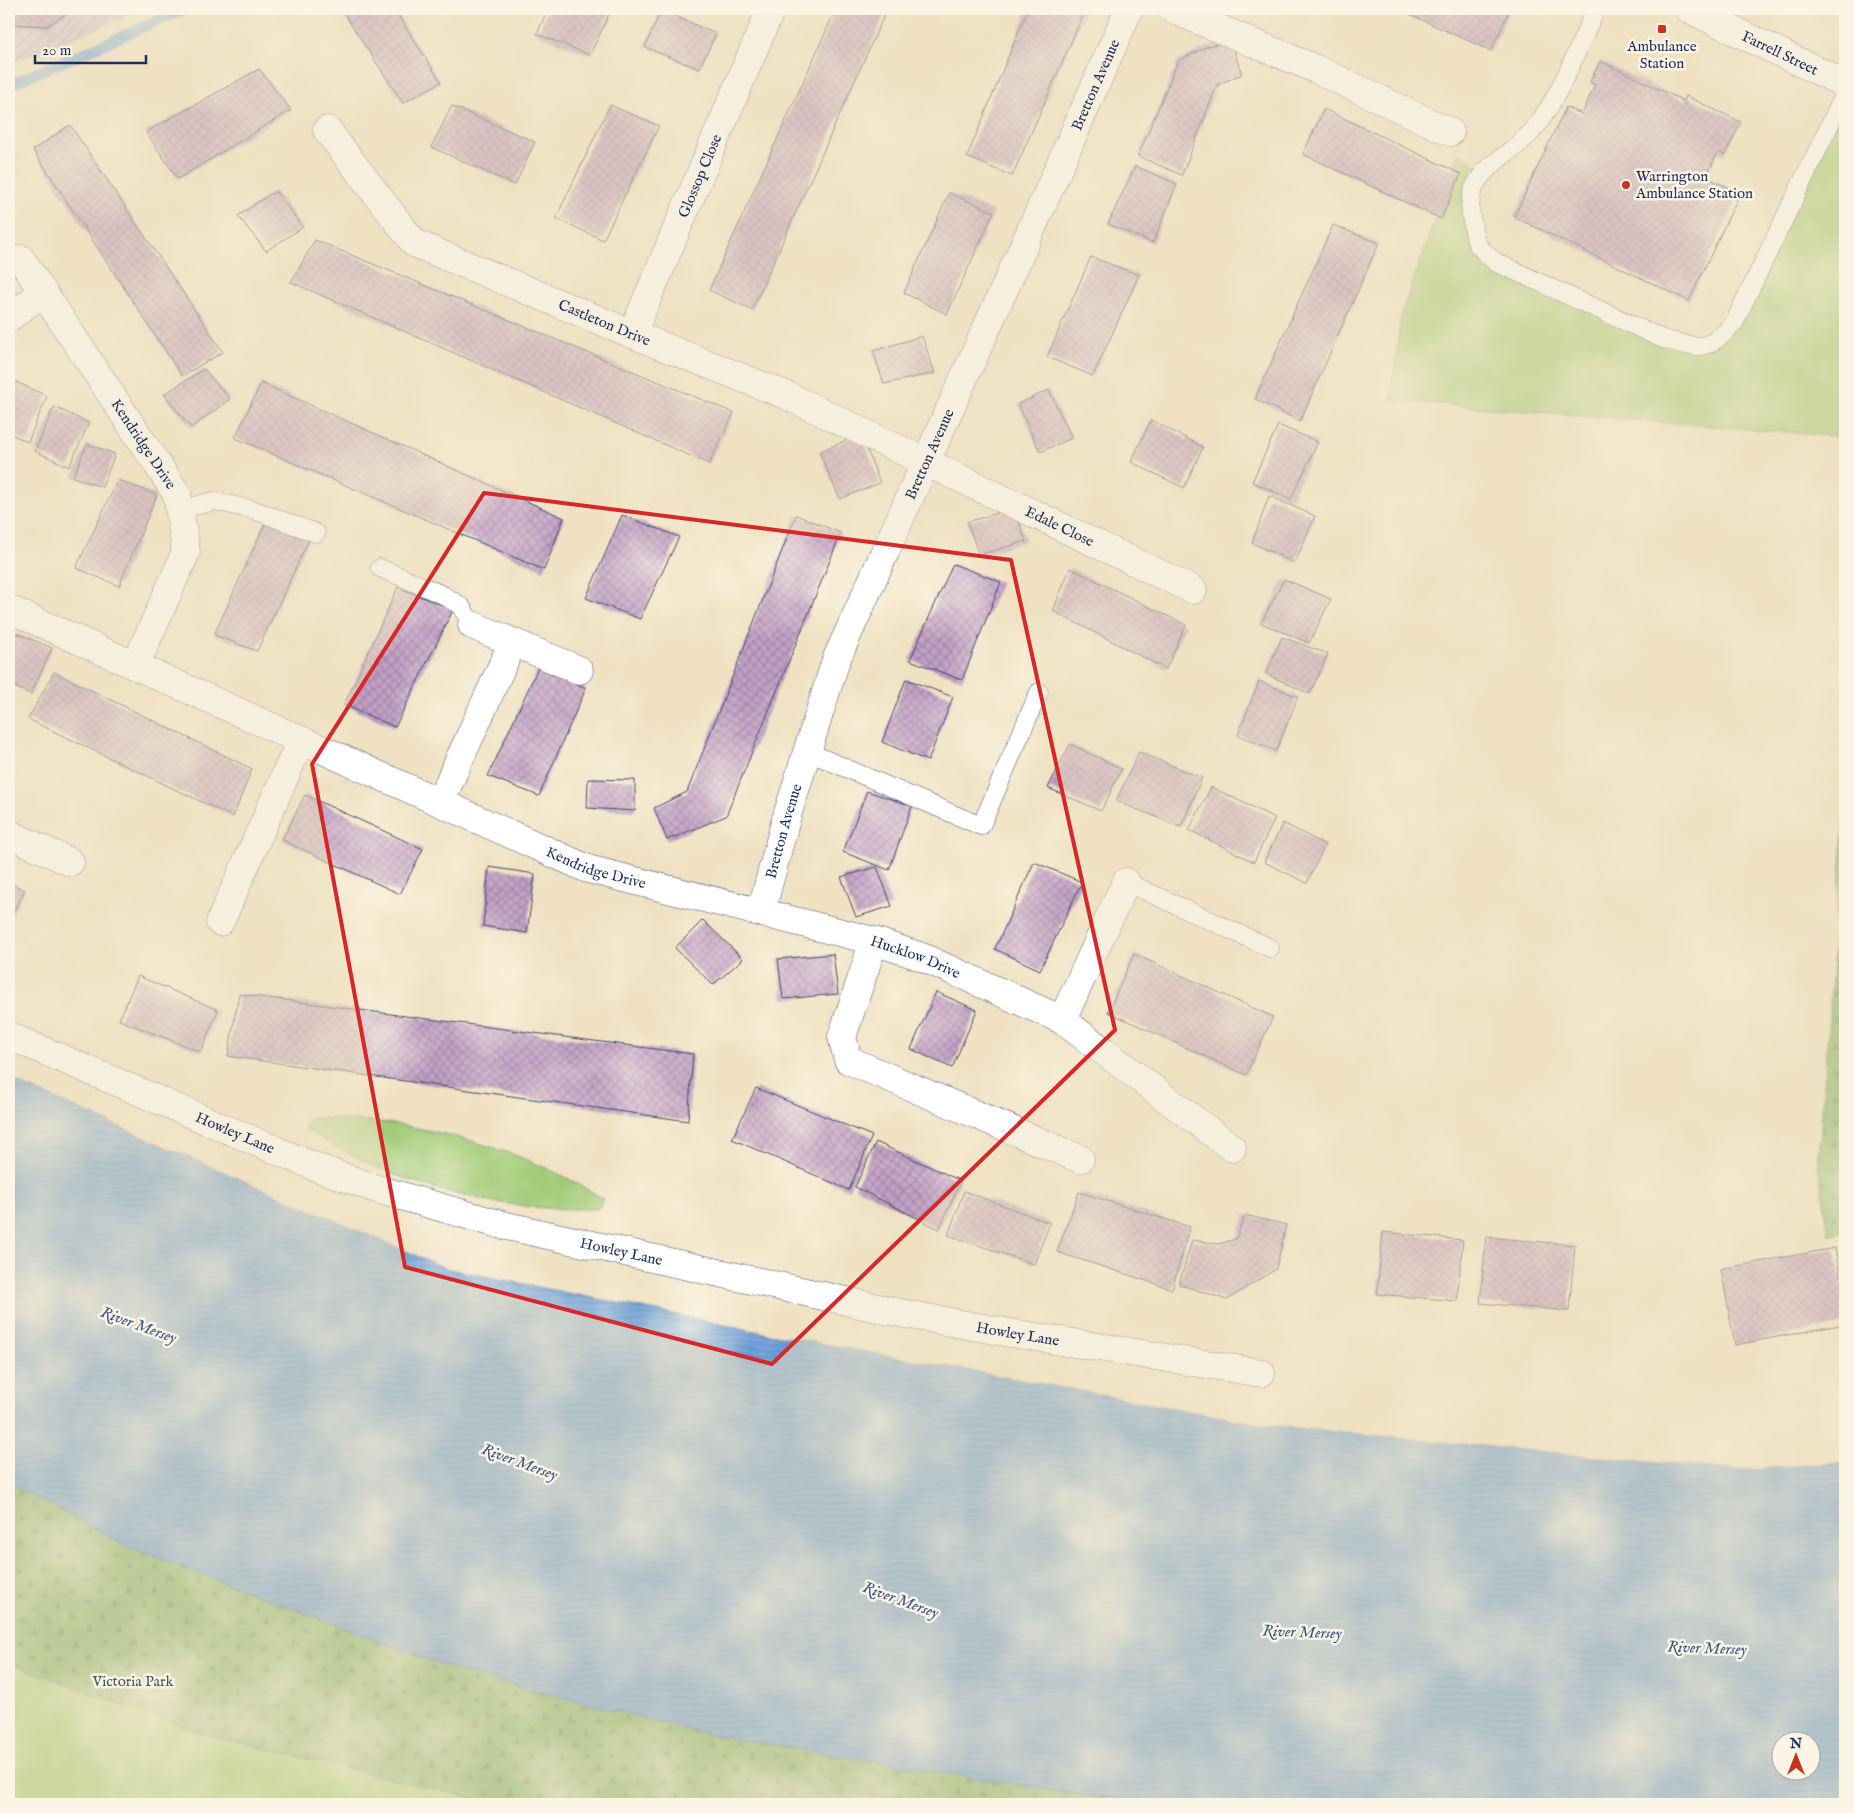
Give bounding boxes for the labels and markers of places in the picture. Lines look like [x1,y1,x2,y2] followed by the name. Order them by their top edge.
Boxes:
[1656,23,1668,35] marker: Ambulance Station
[1626,37,1697,73] place label: Ambulance Station
[1635,167,1753,203] place label: Warrington Ambulance Station
[1620,179,1632,191] marker: Warrington Ambulance Station

